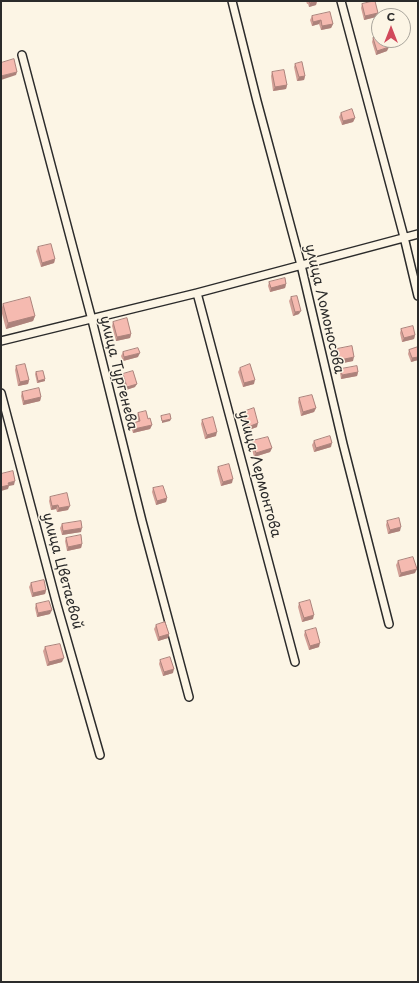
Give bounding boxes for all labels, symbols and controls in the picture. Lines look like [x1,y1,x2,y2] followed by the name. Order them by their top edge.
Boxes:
[371,8,411,48] north arrow
[387,8,395,25] text: С
[301,242,347,376] street label: улица Ломоносова
[96,314,140,432] street label: улица Тургенева
[234,409,284,539] street label: улица Лермонтова
[38,511,86,631] street label: улица Цветаевой

